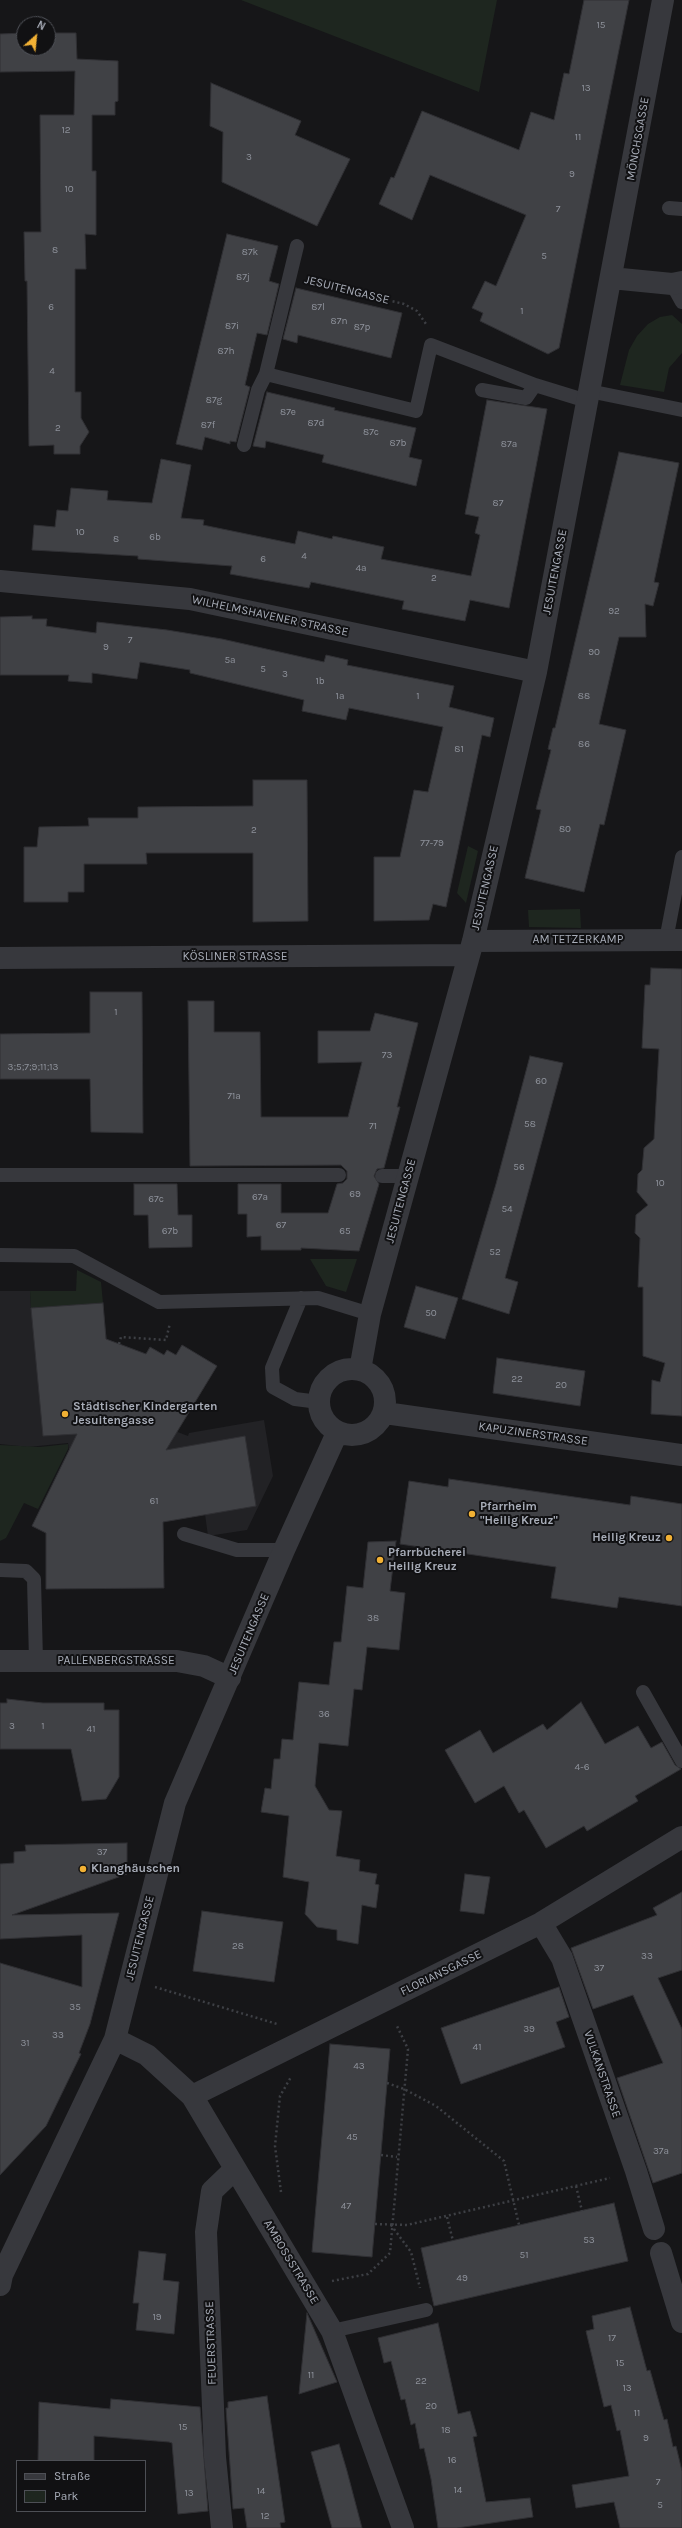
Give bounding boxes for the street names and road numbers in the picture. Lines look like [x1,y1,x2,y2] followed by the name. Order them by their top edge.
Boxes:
[624,96,652,182] street label: MÖNCHSGASSE
[303,273,391,307] street label: JESUITENGASSE
[540,528,570,616] street label: JESUITENGASSE
[191,592,349,640] street label: WILHELMSHAVENER STRASSE
[468,844,502,932] street label: JESUITENGASSE
[533,933,623,947] street label: AM TETZERKAMP
[182,950,288,964] street label: KÖSLINER STRASSE
[383,1157,419,1245] street label: JESUITENGASSE
[477,1419,589,1449] street label: KAPUZINERSTRASSE
[225,1591,273,1677] street label: JESUITENGASSE
[57,1654,175,1668] street label: PALLENBERGSTRASSE
[123,1894,157,1982] street label: JESUITENGASSE
[398,1947,484,1999] street label: FLORIANSGASSE
[580,2028,624,2120] street label: VULKANSTRASSE
[260,2217,322,2307] street label: AMBOSSSTRASSE
[202,2301,220,2385] street label: FEUERSTRASSE

